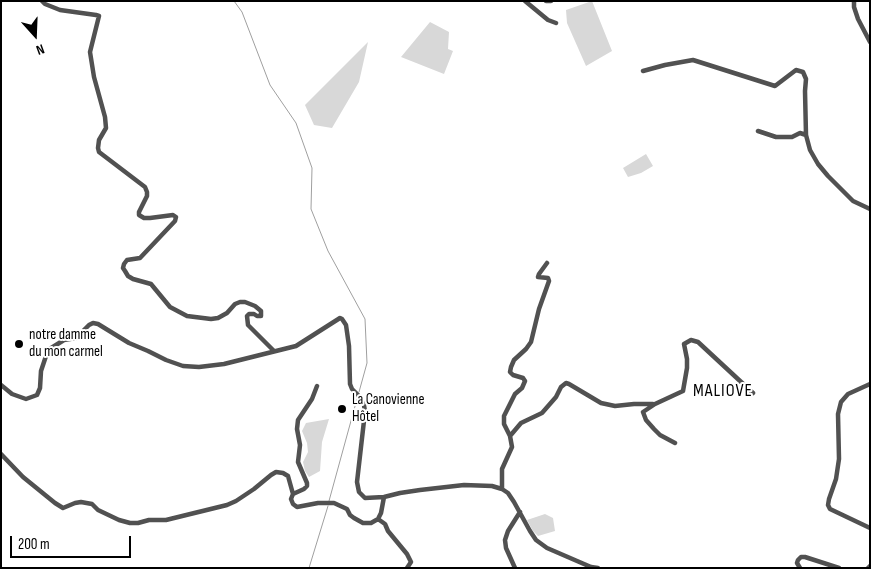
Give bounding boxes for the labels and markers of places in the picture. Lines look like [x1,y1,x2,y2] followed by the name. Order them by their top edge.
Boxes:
[29,326,103,361] place label: notre damme du mon carmel
[13,338,25,350] marker: notre damme du mon carmel
[352,391,425,426] place label: La Canovienne Hôtel
[336,403,348,415] marker: La Canovienne Hôtel

